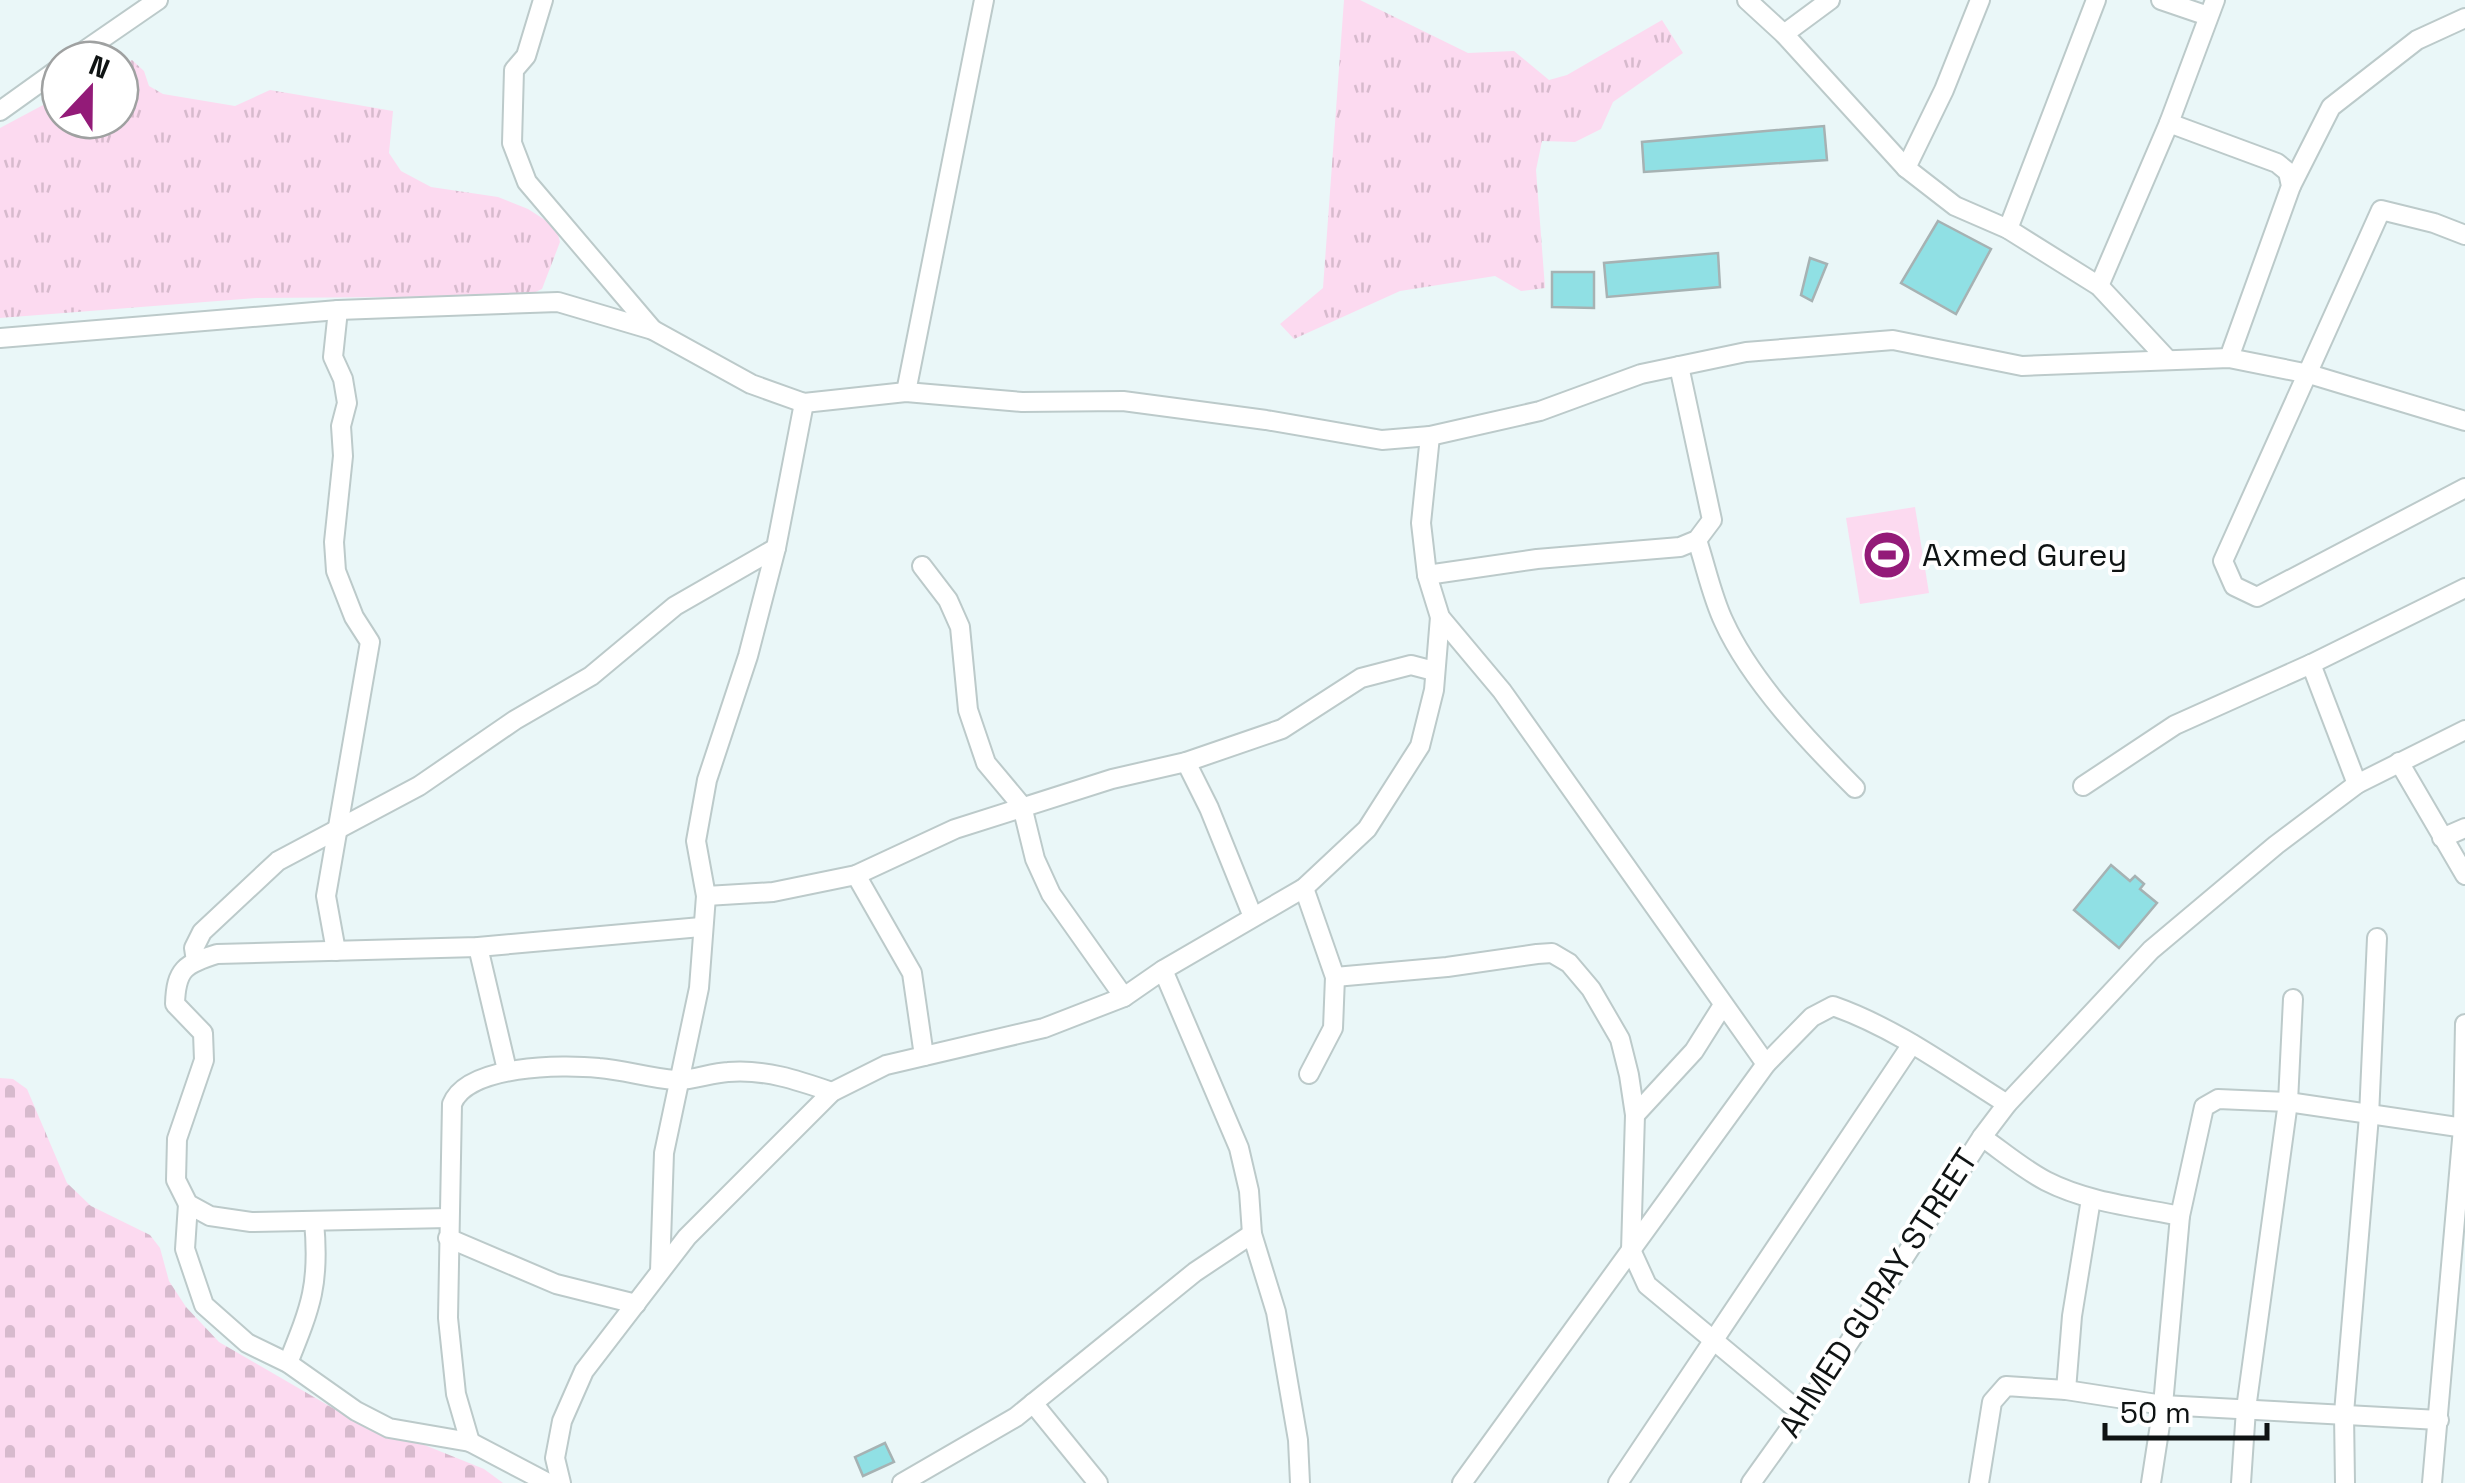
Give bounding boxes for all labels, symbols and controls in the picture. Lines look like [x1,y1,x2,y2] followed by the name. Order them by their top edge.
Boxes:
[40,40,140,140] north arrow
[84,47,115,87] text: N
[1861,529,1913,581] sports icon: Axmed Gurey
[1922,535,2127,575] place label: Axmed Gurey
[1770,1141,1986,1445] street label: AHMED GURAY STREET
[2105,1378,2268,1440] scale bar
[2120,1393,2191,1432] text: 50 m

